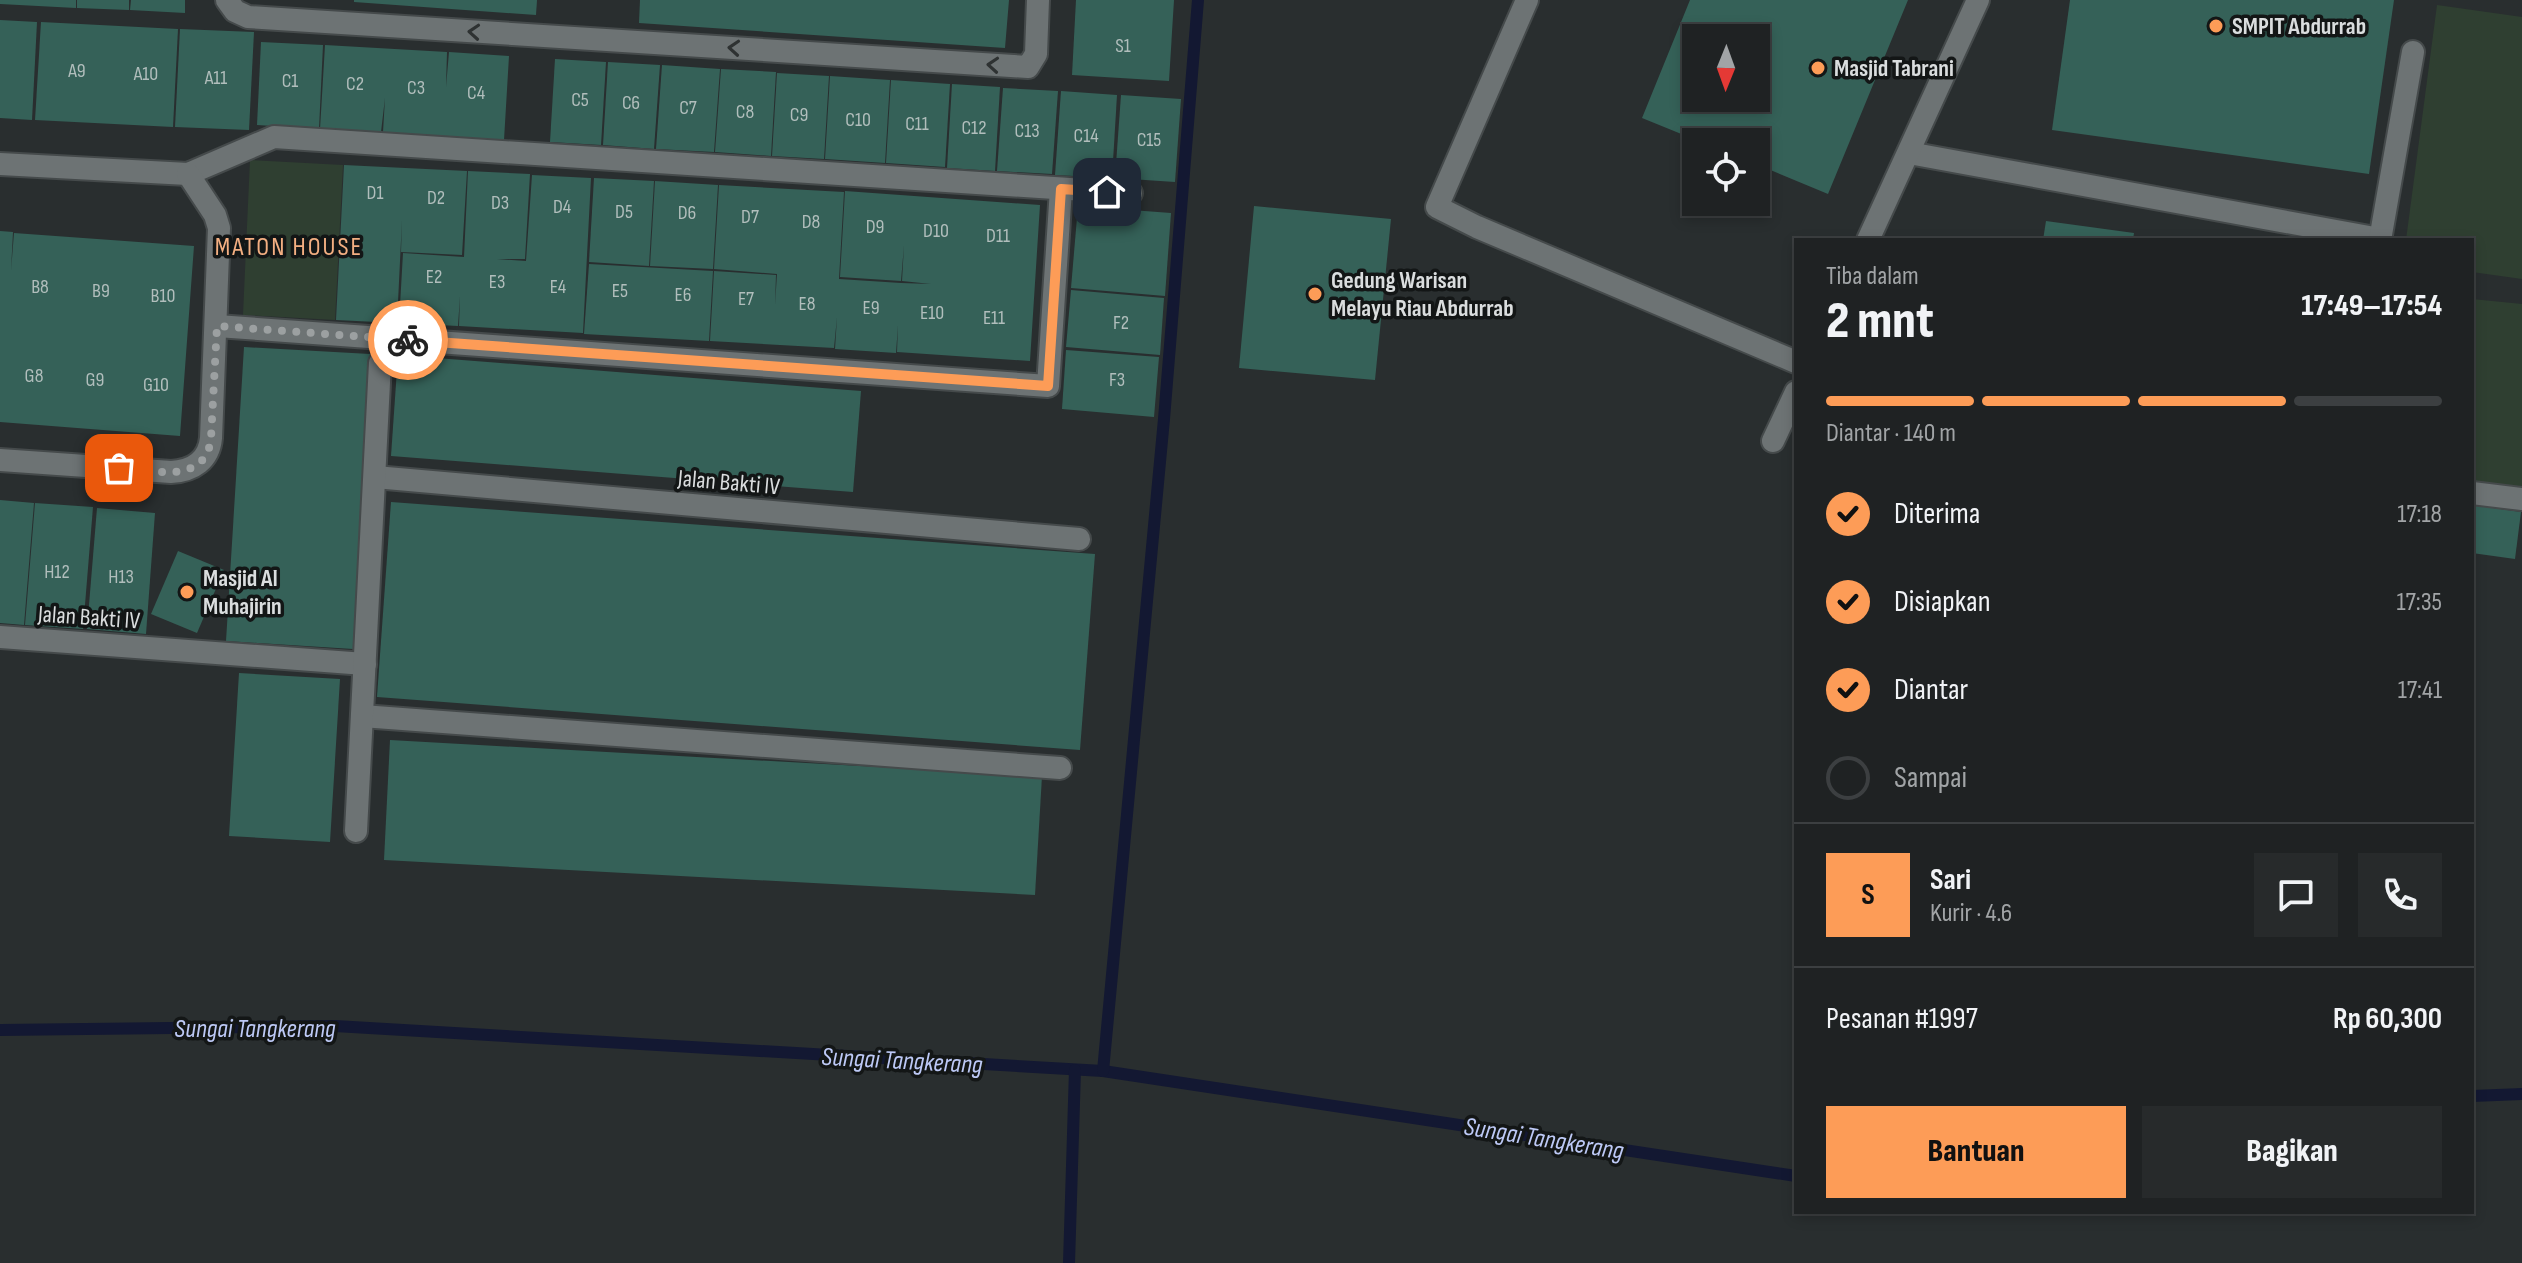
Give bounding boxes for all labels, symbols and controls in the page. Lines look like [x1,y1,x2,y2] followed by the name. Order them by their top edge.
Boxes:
[2232,12,2366,41] place label: SMPIT Abdurrab
[2207,17,2225,35] marker: SMPIT Abdurrab
[467,24,480,41] one-way arrow
[1682,24,1770,112] north arrow
[1682,24,1770,216] map controls
[1115,34,1131,58] house number: S1
[727,40,740,57] one-way arrow
[1834,54,1954,83] place label: Masjid Tabrani
[986,56,999,73] one-way arrow
[67,59,86,83] house number: A9
[1809,59,1827,77] marker: Masjid Tabrani
[133,62,158,86] house number: A10
[204,66,227,90] house number: A11
[282,69,298,93] house number: C1
[346,72,364,96] house number: C2
[407,76,425,100] house number: C3
[467,81,485,105] house number: C4
[571,88,589,112] house number: C5
[622,91,640,115] house number: C6
[679,96,697,120] house number: C7
[736,100,754,124] house number: C8
[790,103,808,127] house number: C9
[845,108,871,132] house number: C10
[905,112,929,136] house number: C11
[961,116,987,140] house number: C12
[1014,119,1040,143] house number: C13
[1073,124,1099,148] house number: C14
[1137,128,1161,152] house number: C15
[1682,128,1770,216] button: locate
[1073,158,1141,226] pin
[1085,170,1129,214] icon: home
[367,181,383,205] house number: D1
[427,186,445,210] house number: D2
[491,191,509,215] house number: D3
[553,195,571,219] house number: D4
[615,200,633,224] house number: D5
[678,201,696,225] house number: D6
[741,205,759,229] house number: D7
[802,210,820,234] house number: D8
[866,215,884,239] house number: D9
[923,219,949,243] house number: D10
[986,224,1010,248] house number: D11
[215,232,363,263] district label: MATON HOUSE
[1826,261,1919,292] text: Tiba dalam
[426,265,442,289] house number: E2
[1331,266,1514,323] place label: Gedung Warisan Melayu Riau Abdurrab
[489,270,505,294] house number: E3
[31,275,49,299] house number: B8
[550,275,566,299] house number: E4
[92,279,110,303] house number: B9
[612,279,628,303] house number: E5
[675,283,692,307] house number: E6
[151,284,175,308] house number: B10
[1306,285,1324,303] marker: Gedung Warisan Melayu Riau Abdurrab
[738,287,754,311] house number: E7
[2301,288,2442,324] text: 17:49–17:54
[1826,290,1934,353] text: 2 mnt
[799,292,816,316] house number: E8
[862,296,880,320] house number: E9
[368,300,448,380] courier
[920,301,944,325] house number: E10
[983,306,1005,330] house number: E11
[1113,311,1129,335] house number: F2
[386,318,430,362] icon: bike
[25,364,43,388] house number: G8
[86,368,104,392] house number: G9
[1109,368,1125,392] house number: F3
[143,373,169,397] house number: G10
[1826,418,1956,449] text: Diantar · 140 m
[85,434,153,502] pin
[97,446,141,490] icon: bag
[676,464,781,501] street label: Jalan Bakti IV
[1826,492,1870,536] icon: check
[1894,496,1980,532] text: Diterima
[2397,499,2442,530] text: 17:18
[44,560,70,584] house number: H12
[203,564,282,621] place label: Masjid Al Muhajirin
[108,565,134,589] house number: H13
[1826,580,1870,624] icon: check
[178,583,196,601] marker: Masjid Al Muhajirin
[1894,584,1991,620] text: Disiapkan
[2396,587,2442,618] text: 17:35
[36,599,141,636] street label: Jalan Bakti IV
[1826,668,1870,712] icon: check
[1894,672,1968,708] text: Diantar
[2398,675,2442,706] text: 17:41
[1894,760,1967,796] text: Sampai
[2254,853,2338,937] button: chat
[2358,853,2442,937] button: phone
[1930,862,1971,898] text: Sari
[1861,877,1875,913] text: S
[1930,898,2012,929] text: Kurir · 4.6
[1826,1001,1978,1037] text: Pesanan #1997
[2333,1001,2442,1037] text: Rp 60,300
[174,1014,336,1045] water label: Sungai Tangkerang
[821,1042,984,1081] water label: Sungai Tangkerang
[1826,1106,2126,1198] button: Bantuan
[2142,1106,2442,1198] button: Bagikan
[1462,1112,1626,1167] water label: Sungai Tangkerang

